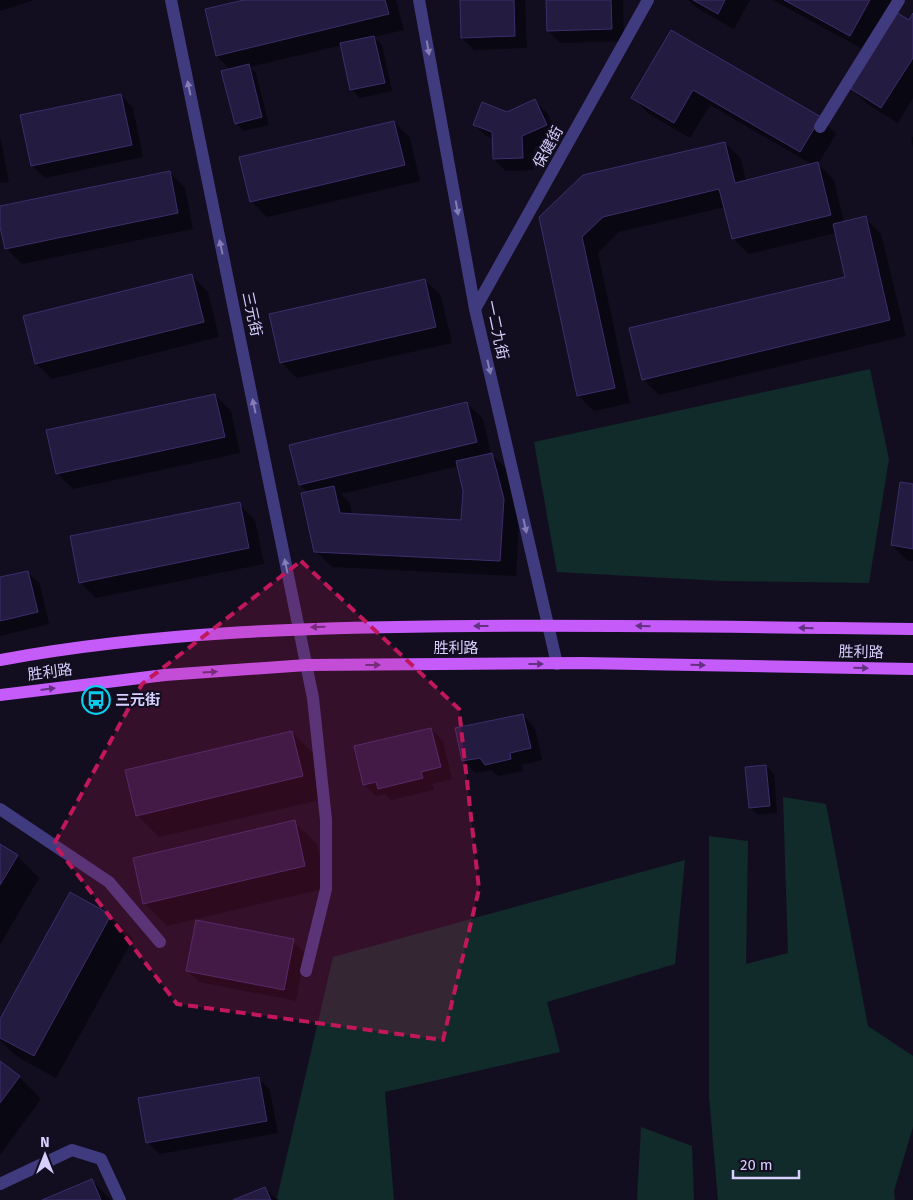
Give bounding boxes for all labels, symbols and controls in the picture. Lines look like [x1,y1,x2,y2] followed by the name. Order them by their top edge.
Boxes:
[424,40,432,56] one-way arrow
[184,80,192,96] one-way arrow
[529,123,567,171] street label: 保健街
[453,200,461,215] one-way arrow
[217,240,225,255] one-way arrow
[239,290,265,338] street label: 三元街
[482,299,512,361] street label: 一二九街
[485,360,493,375] one-way arrow
[250,399,258,414] one-way arrow
[521,518,529,533] one-way arrow
[282,557,290,573] one-way arrow
[472,622,488,630] one-way arrow
[635,622,651,630] one-way arrow
[310,624,326,632] one-way arrow
[797,624,813,632] one-way arrow
[433,639,479,657] street label: 胜利路
[838,643,884,661] street label: 胜利路
[27,660,73,684] street label: 胜利路
[528,660,544,668] one-way arrow
[365,661,381,669] one-way arrow
[690,662,706,670] one-way arrow
[853,665,869,673] one-way arrow
[202,668,218,676] one-way arrow
[41,685,57,693] one-way arrow
[81,685,111,715] bus stop icon: 三元街
[115,691,160,709] place label: 三元街
[20,1130,70,1180] north arrow
[40,1134,50,1151] text: N
[733,1148,799,1180] scale bar
[740,1156,773,1174] text: 20 m

